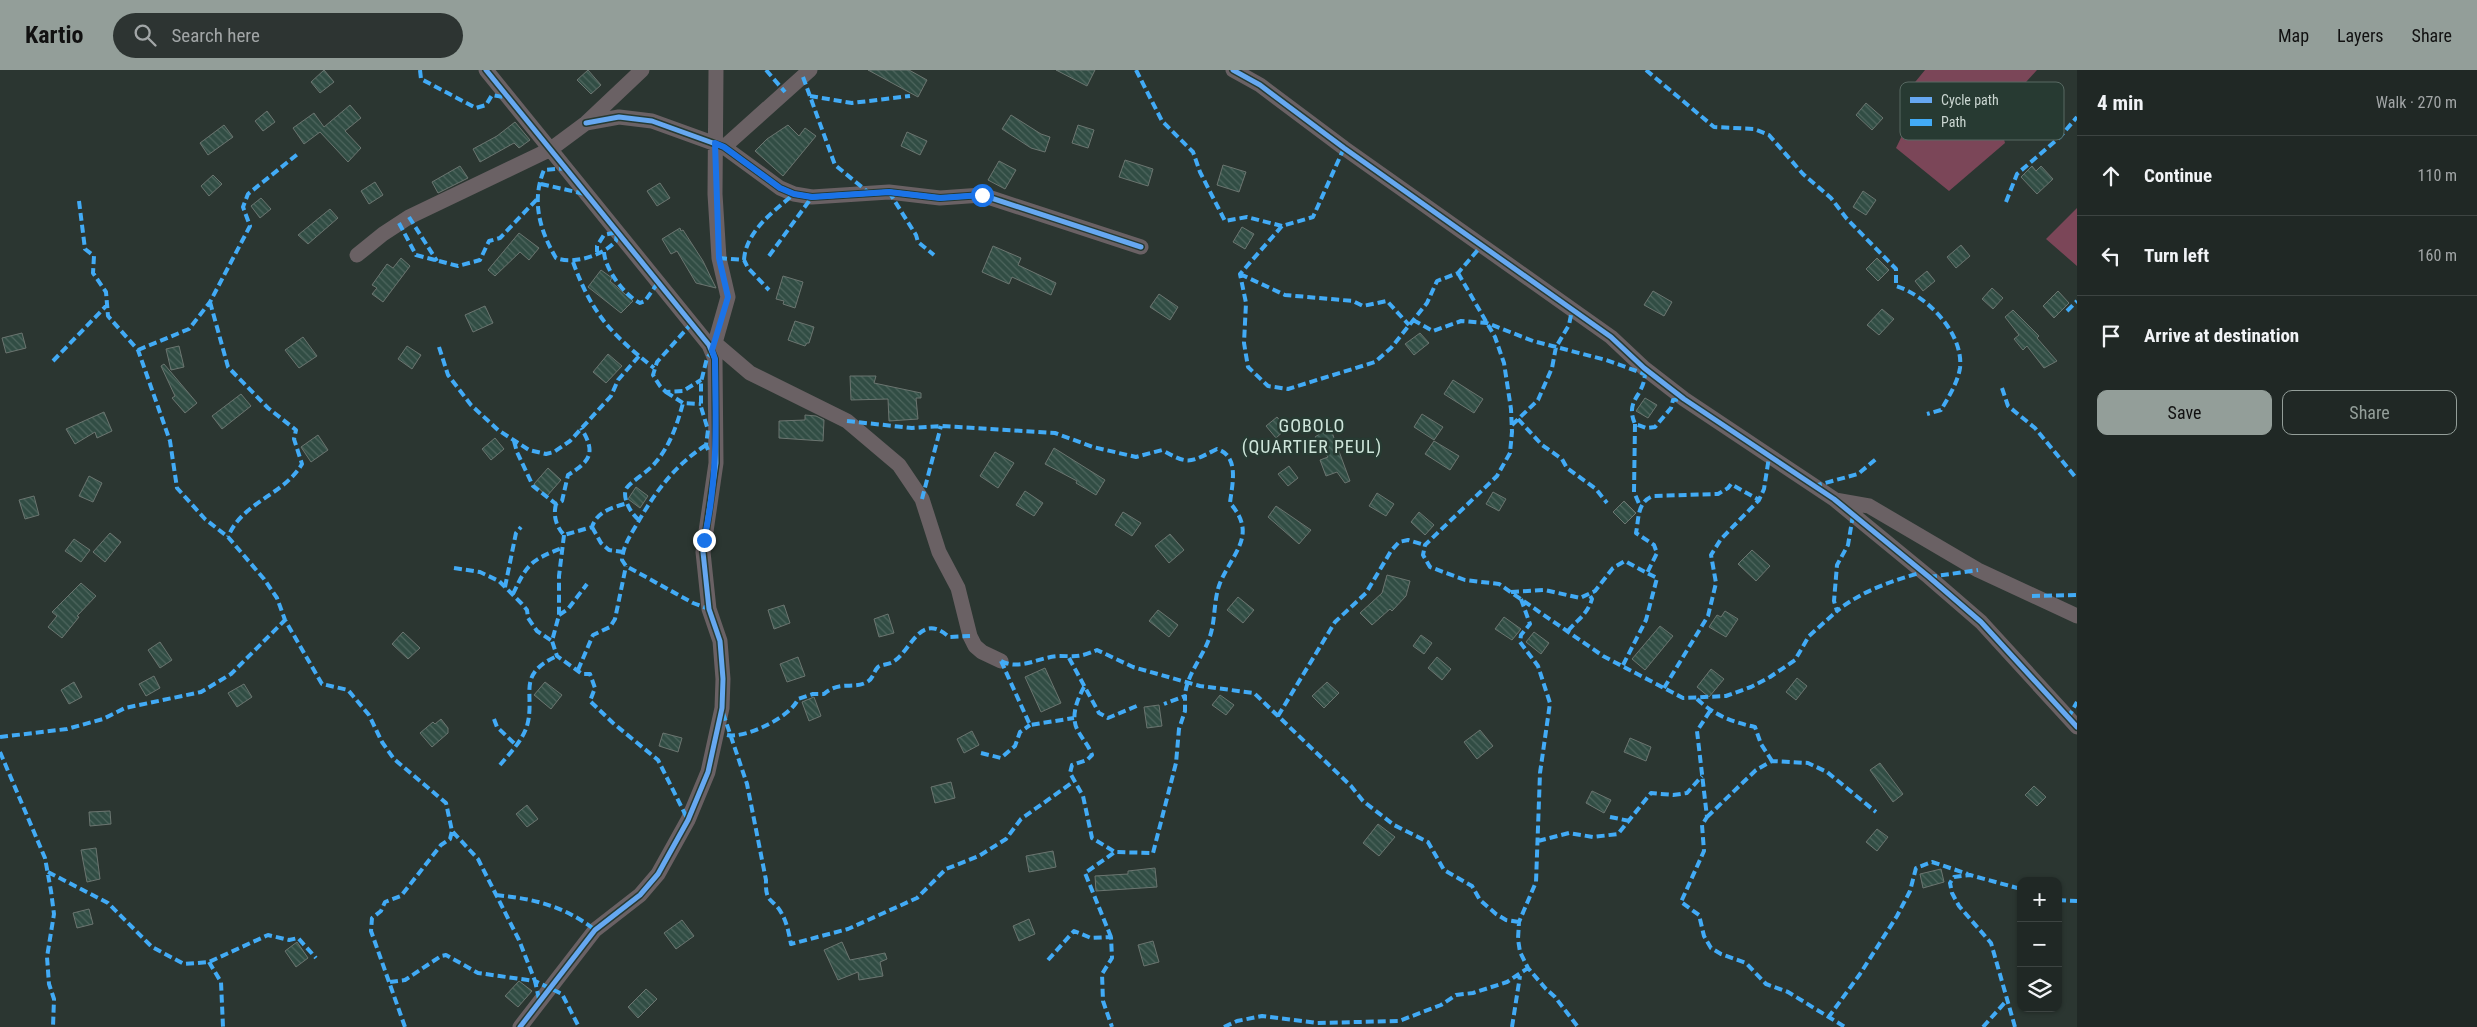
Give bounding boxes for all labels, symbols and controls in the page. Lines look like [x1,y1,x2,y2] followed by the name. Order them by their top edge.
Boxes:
[113,13,463,58] search box
[25,21,83,49] text: Kartio
[131,21,159,49] icon: search
[171,24,260,47] text: Search here
[2278,25,2309,46] text: Map
[2337,25,2384,46] text: Layers
[2412,25,2452,46] text: Share
[1900,82,2064,140] legend
[2097,91,2144,115] text: 4 min
[1941,92,1999,108] text: Cycle path
[2376,93,2457,112] text: Walk · 270 m
[1941,114,1966,130] text: Path
[2097,162,2125,190] icon: ahead
[2144,164,2212,187] text: Continue
[2418,166,2457,185] text: 110 m
[971,184,994,207] route start
[2097,242,2125,270] icon: left
[2144,244,2209,267] text: Turn left
[2418,246,2457,265] text: 160 m
[2097,322,2125,350] icon: arrive
[2144,324,2299,347] text: Arrive at destination
[2097,390,2272,435] button: Save
[2282,390,2457,435] button: Share
[1242,415,1382,458] district label: GOBOLO (QUARTIER PEUL)
[693,529,716,552] route end
[2017,877,2062,1012] map controls
[2017,877,2062,922] button: +
[2017,922,2062,967] button: −
[2017,967,2062,1012] button: layers

